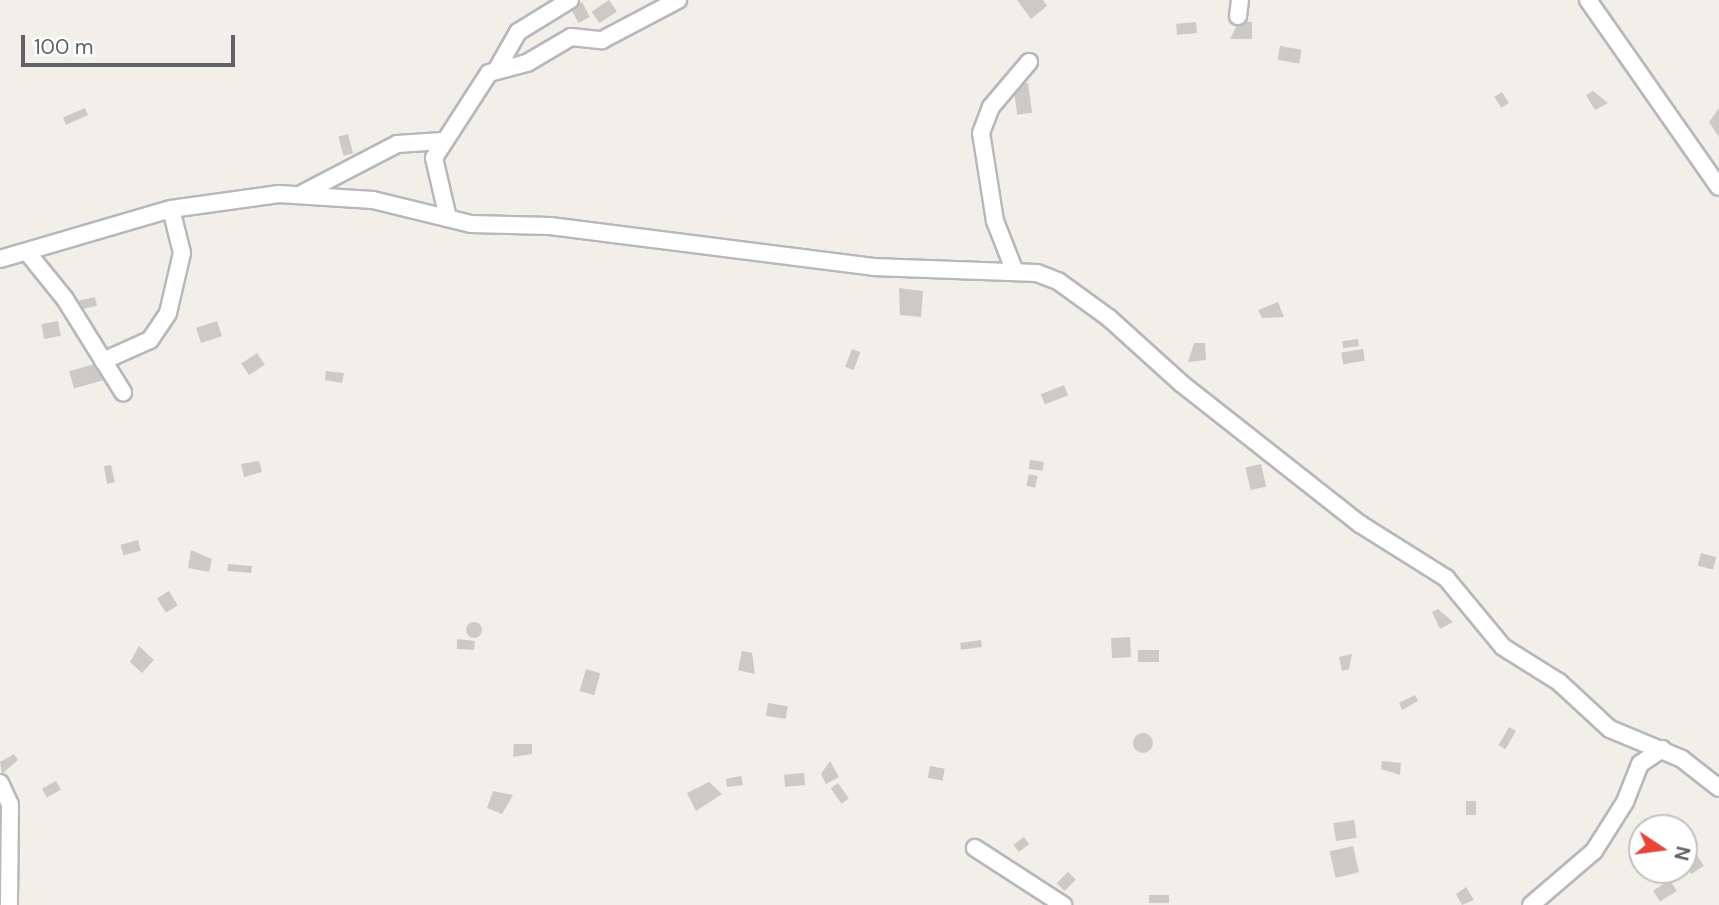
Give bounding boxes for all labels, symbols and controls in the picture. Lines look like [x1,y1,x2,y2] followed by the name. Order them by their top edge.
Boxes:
[24,21,238,65] scale bar
[34,33,94,61] text: 100 m
[1628,814,1698,884] north arrow
[1668,844,1696,863] text: N

